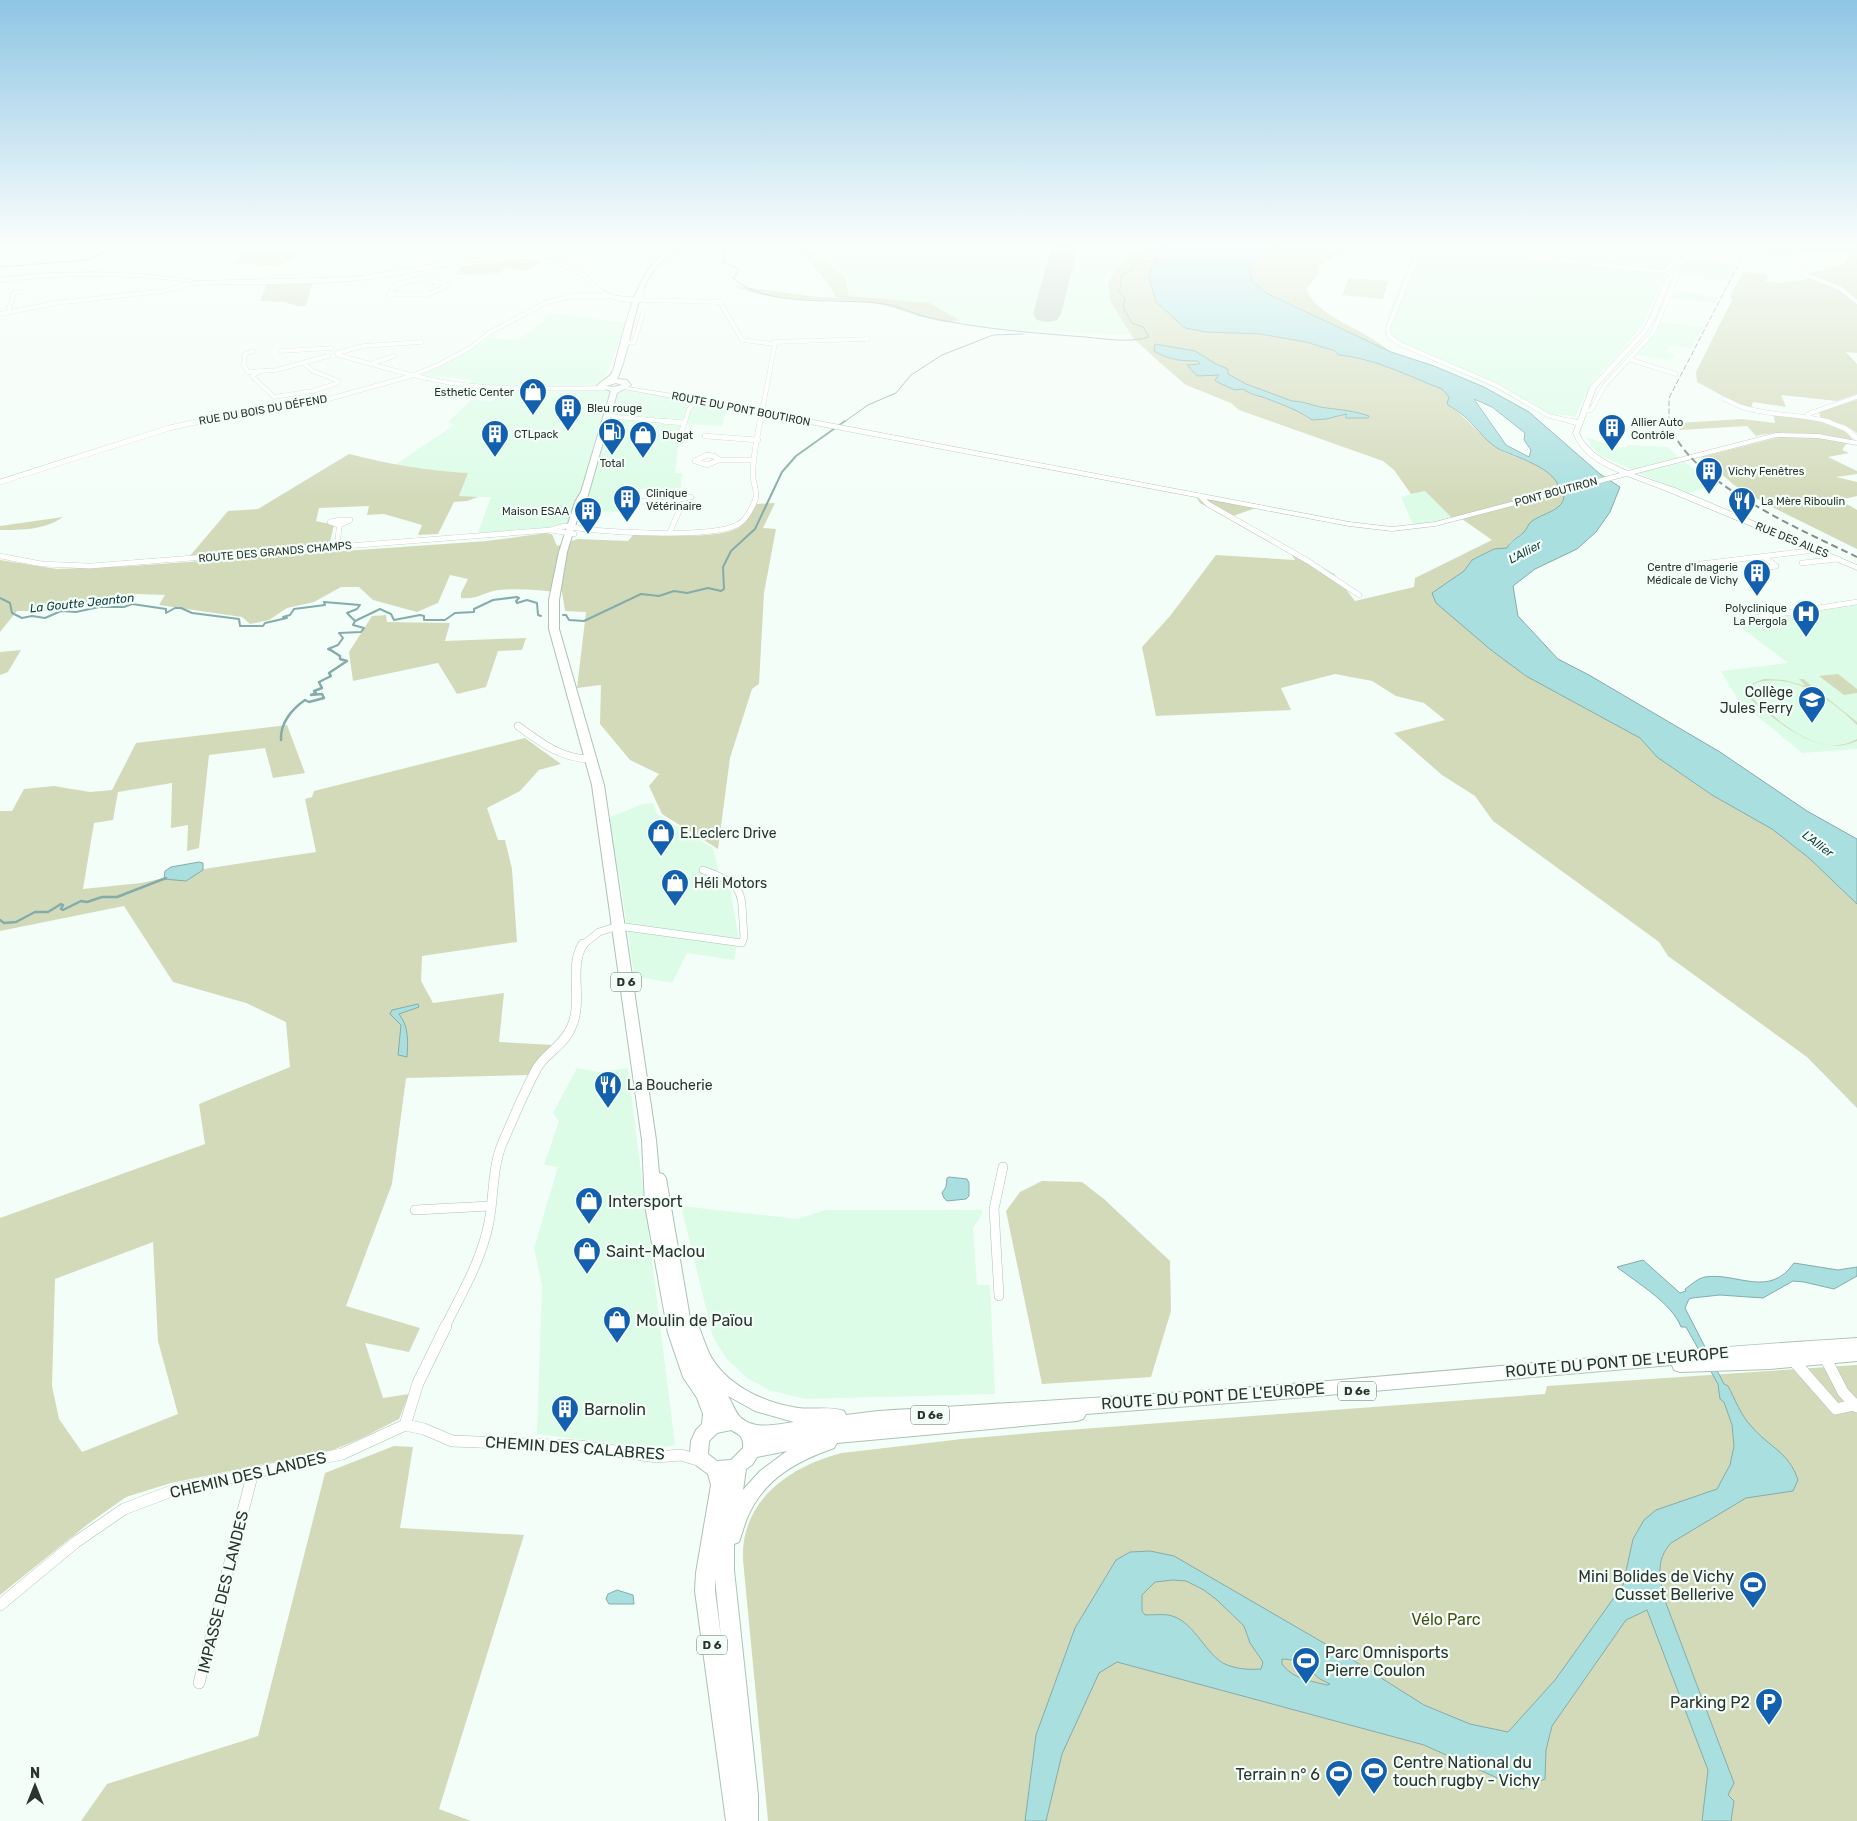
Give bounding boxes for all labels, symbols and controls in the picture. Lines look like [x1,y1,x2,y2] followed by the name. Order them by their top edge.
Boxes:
[518,377,548,416] shop icon: Esthetic Center
[434,386,515,399] place label: Esthetic Center
[670,389,812,429] street label: ROUTE DU PONT BOUTIRON
[198,392,328,428] street label: RUE DU BOIS DU DÉFEND
[553,393,583,432] building icon: Bleu rouge
[587,402,642,415] place label: Bleu rouge
[1597,413,1627,452] building icon: Allier Auto Contrôle
[1631,416,1683,442] place label: Allier Auto Contrôle
[597,417,627,456] fuel station icon: Total
[480,419,510,458] building icon: CTLpack
[628,420,658,459] shop icon: Dugat
[514,428,559,441] place label: CTLpack
[662,429,694,442] place label: Dugat
[1694,456,1724,495] building icon: Vichy Fenêtres
[600,457,624,470] place label: Total
[1728,465,1805,478] place label: Vichy Fenêtres
[1513,475,1599,509] street label: PONT BOUTIRON
[612,484,642,523] building icon: Clinique Vétérinaire
[1727,486,1757,525] restaurant icon: La Mère Riboulin
[646,487,702,513] place label: Clinique Vétérinaire
[1761,495,1845,508] place label: La Mère Riboulin
[573,496,603,535] building icon: Maison ESAA
[502,505,570,518] place label: Maison ESAA
[1753,519,1831,561] street label: RUE DES AILES
[1506,537,1544,566] water label: L'Allier
[198,539,352,565] street label: ROUTE DES GRANDS CHAMPS
[1742,558,1772,597] building icon: Centre d'Imagerie Médicale de Vichy
[1647,561,1738,587] place label: Centre d'Imagerie Médicale de Vichy
[29,591,135,615] water label: La Goutte Jeanton
[1791,599,1821,638] hospital icon: Polyclinique La Pergola
[1725,602,1787,628] place label: Polyclinique La Pergola
[1720,684,1793,717] place label: Collège Jules Ferry
[1797,685,1827,724] school or university icon: Collège Jules Ferry
[646,818,676,857] shop icon: E.Leclerc Drive
[680,825,777,842] place label: E.Leclerc Drive
[1800,828,1837,860] water label: L'Allier
[660,868,690,907] shop icon: Héli Motors
[694,875,767,892] place label: Héli Motors
[611,972,641,992] road number: D 6
[593,1070,623,1109] restaurant icon: La Boucherie
[627,1077,713,1094] place label: La Boucherie
[574,1186,604,1225] shop icon: Intersport
[608,1192,682,1211] place label: Intersport
[572,1236,602,1275] shop icon: Saint-Maclou
[606,1242,705,1261] place label: Saint-Maclou
[602,1305,632,1344] shop icon: Moulin de Païou
[636,1311,753,1330] place label: Moulin de Païou
[1505,1343,1729,1381] street label: ROUTE DU PONT DE L'EUROPE
[1101,1379,1325,1413] street label: ROUTE DU PONT DE L'EUROPE
[1338,1382,1376,1400] road number: D 6e
[550,1394,580,1433] building icon: Barnolin
[584,1400,646,1419] place label: Barnolin
[911,1406,949,1424] road number: D 6e
[484,1432,666,1464] street label: CHEMIN DES CALABRES
[168,1448,328,1502] street label: CHEMIN DES LANDES
[194,1509,252,1675] street label: IMPASSE DES LANDES
[1578,1567,1734,1604] place label: Mini Bolides de Vichy Cusset Bellerive
[1738,1570,1768,1609] sports icon: Mini Bolides de Vichy Cusset Bellerive
[1411,1610,1481,1629] park label: Vélo Parc
[697,1636,727,1654] road number: D 6
[1325,1643,1449,1680] place label: Parc Omnisports Pierre Coulon
[1291,1646,1321,1685] sports icon: Parc Omnisports Pierre Coulon
[1754,1687,1784,1726] parking icon: Parking P2
[1670,1693,1750,1712] place label: Parking P2
[1393,1753,1540,1790] place label: Centre National du touch rugby - Vichy
[1359,1756,1389,1795] sports icon: Centre National du touch rugby - Vichy
[1324,1759,1354,1798] sports icon: Terrain n° 6
[10,1761,60,1811] north arrow
[30,1765,40,1782] text: N
[1235,1765,1320,1784] place label: Terrain n° 6

